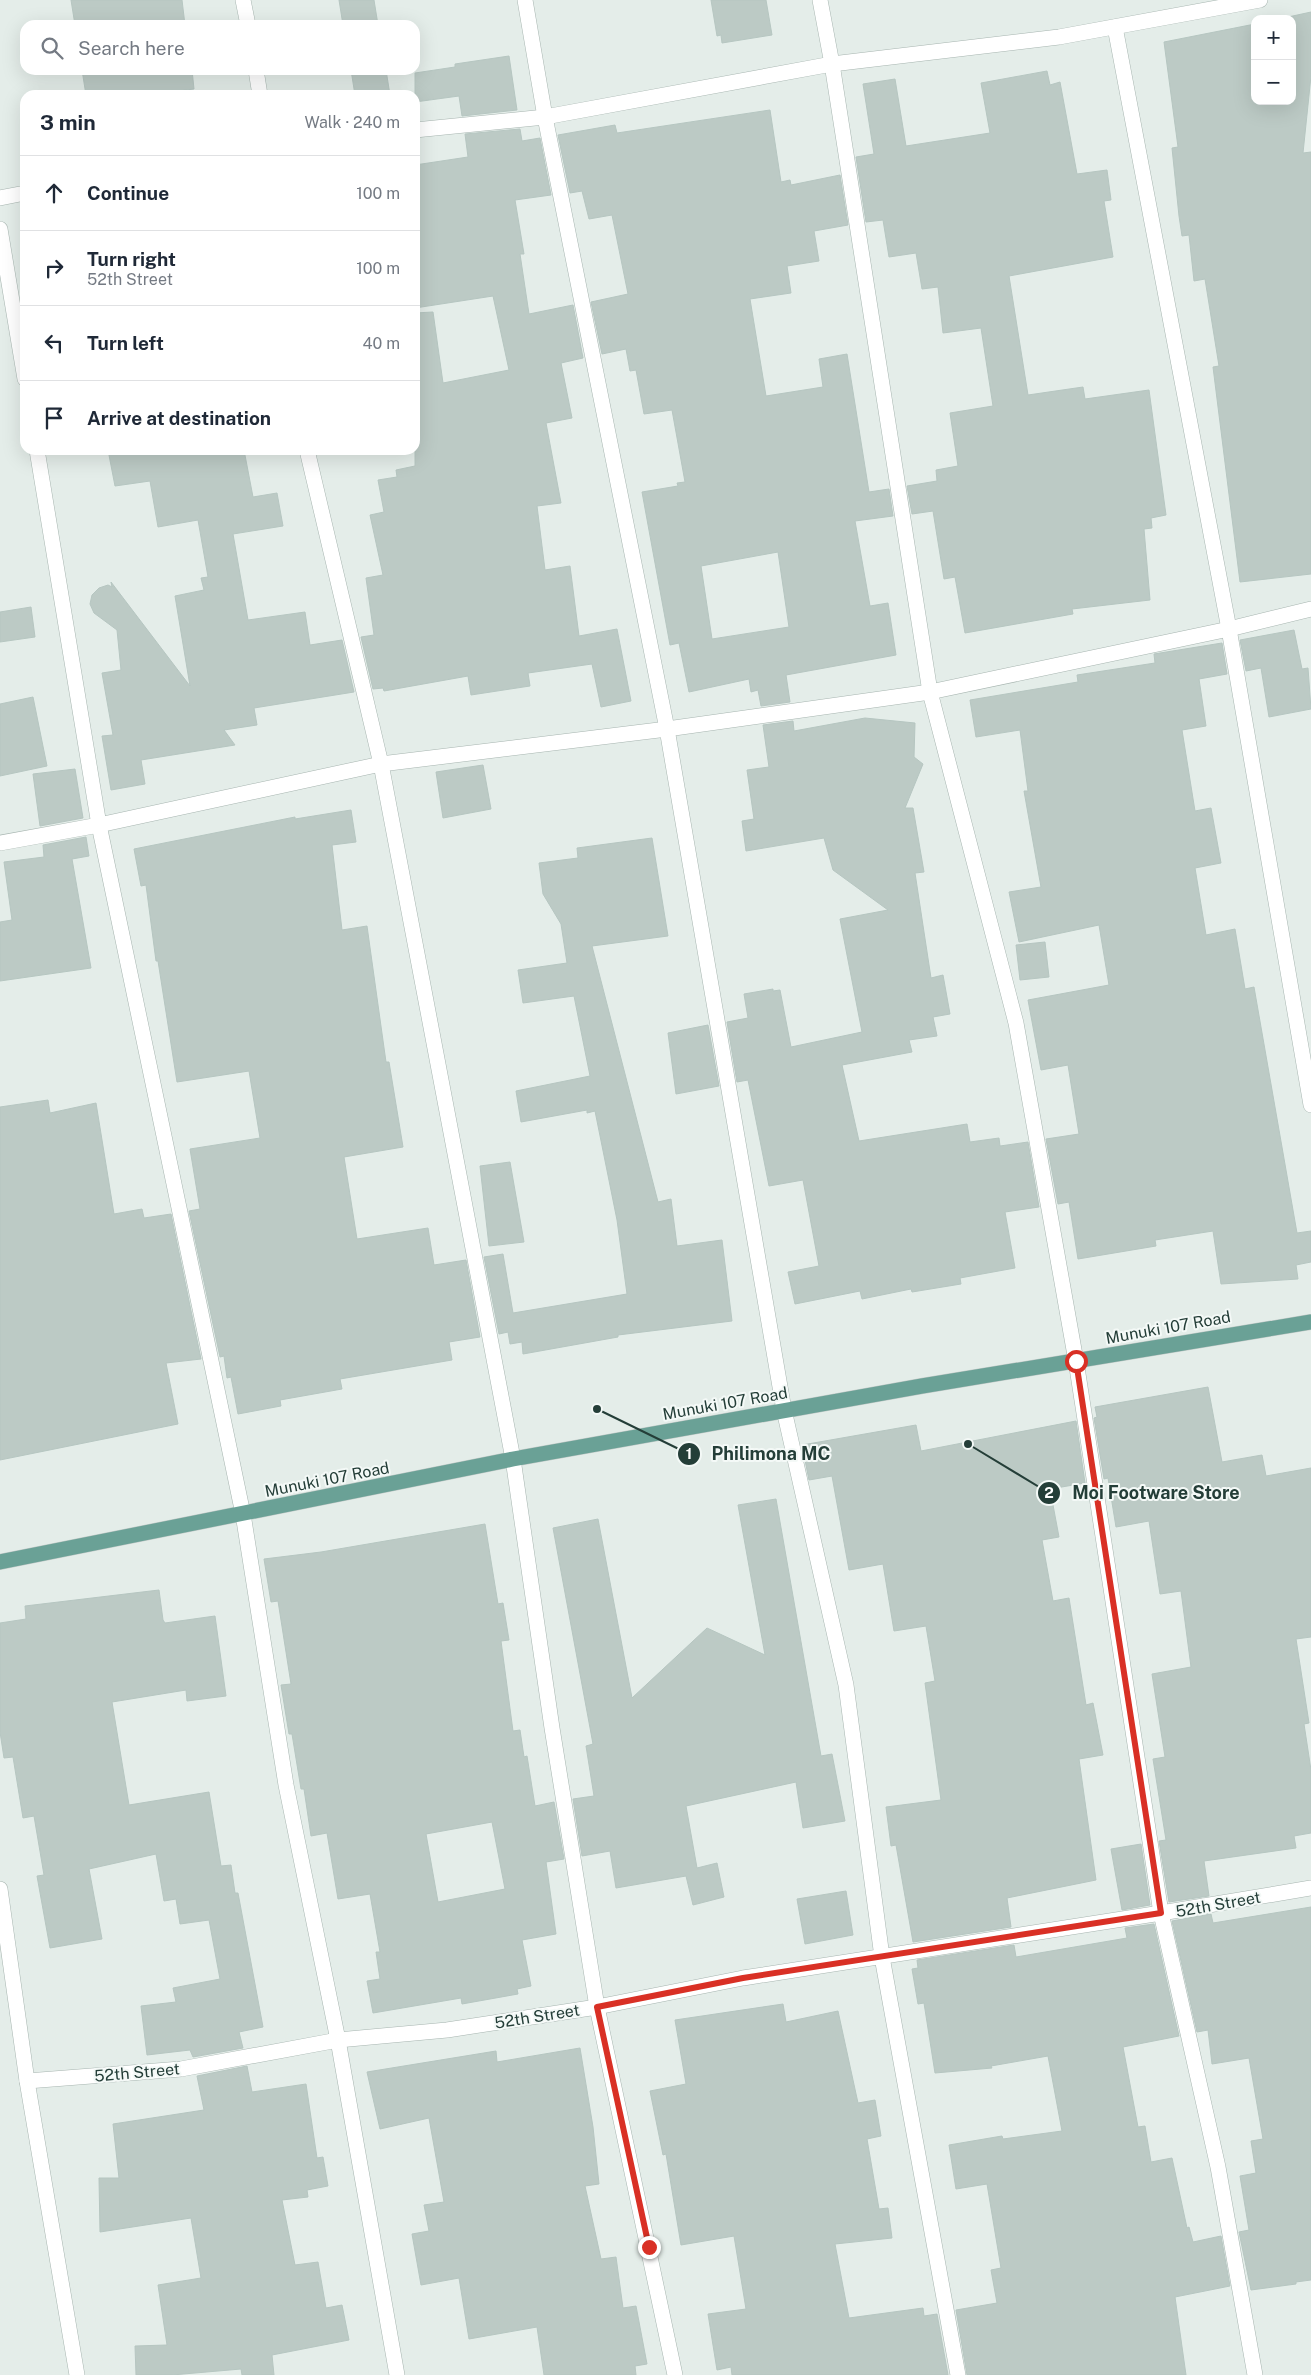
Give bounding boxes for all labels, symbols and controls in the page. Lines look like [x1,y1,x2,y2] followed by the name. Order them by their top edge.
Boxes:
[1251,15,1296,105] map controls
[1251,15,1296,60] button: +
[20,20,420,75] search box
[38,34,66,62] icon: search
[78,37,185,59] text: Search here
[1251,60,1296,105] button: −
[40,110,96,135] text: 3 min
[304,113,400,132] text: Walk · 240 m
[40,179,68,207] icon: ahead
[87,182,169,204] text: Continue
[356,184,400,203] text: 100 m
[87,248,176,270] text: Turn right
[40,254,68,282] icon: right
[356,259,400,278] text: 100 m
[87,270,173,289] text: 52th Street
[40,329,68,357] icon: left
[87,332,164,354] text: Turn left
[362,334,400,353] text: 40 m
[40,404,68,432] icon: arrive
[87,407,271,429] text: Arrive at destination
[1104,1307,1232,1348] street label: Munuki 107 Road
[1065,1350,1088,1373] route start
[661,1383,789,1424] street label: Munuki 107 Road
[677,1438,841,1471] callout: Philimona MC
[712,1443,830,1464] text: Philimona MC
[686,1445,692,1462] text: 1
[263,1458,391,1501] street label: Munuki 107 Road
[1037,1476,1249,1509] callout: Moi Footware Store
[1072,1482,1240,1503] text: Moi Footware Store
[1044,1484,1054,1501] text: 2
[1174,1888,1262,1921] street label: 52th Street
[493,2000,581,2033] street label: 52th Street
[93,2059,181,2086] street label: 52th Street
[638,2236,661,2259] route end

